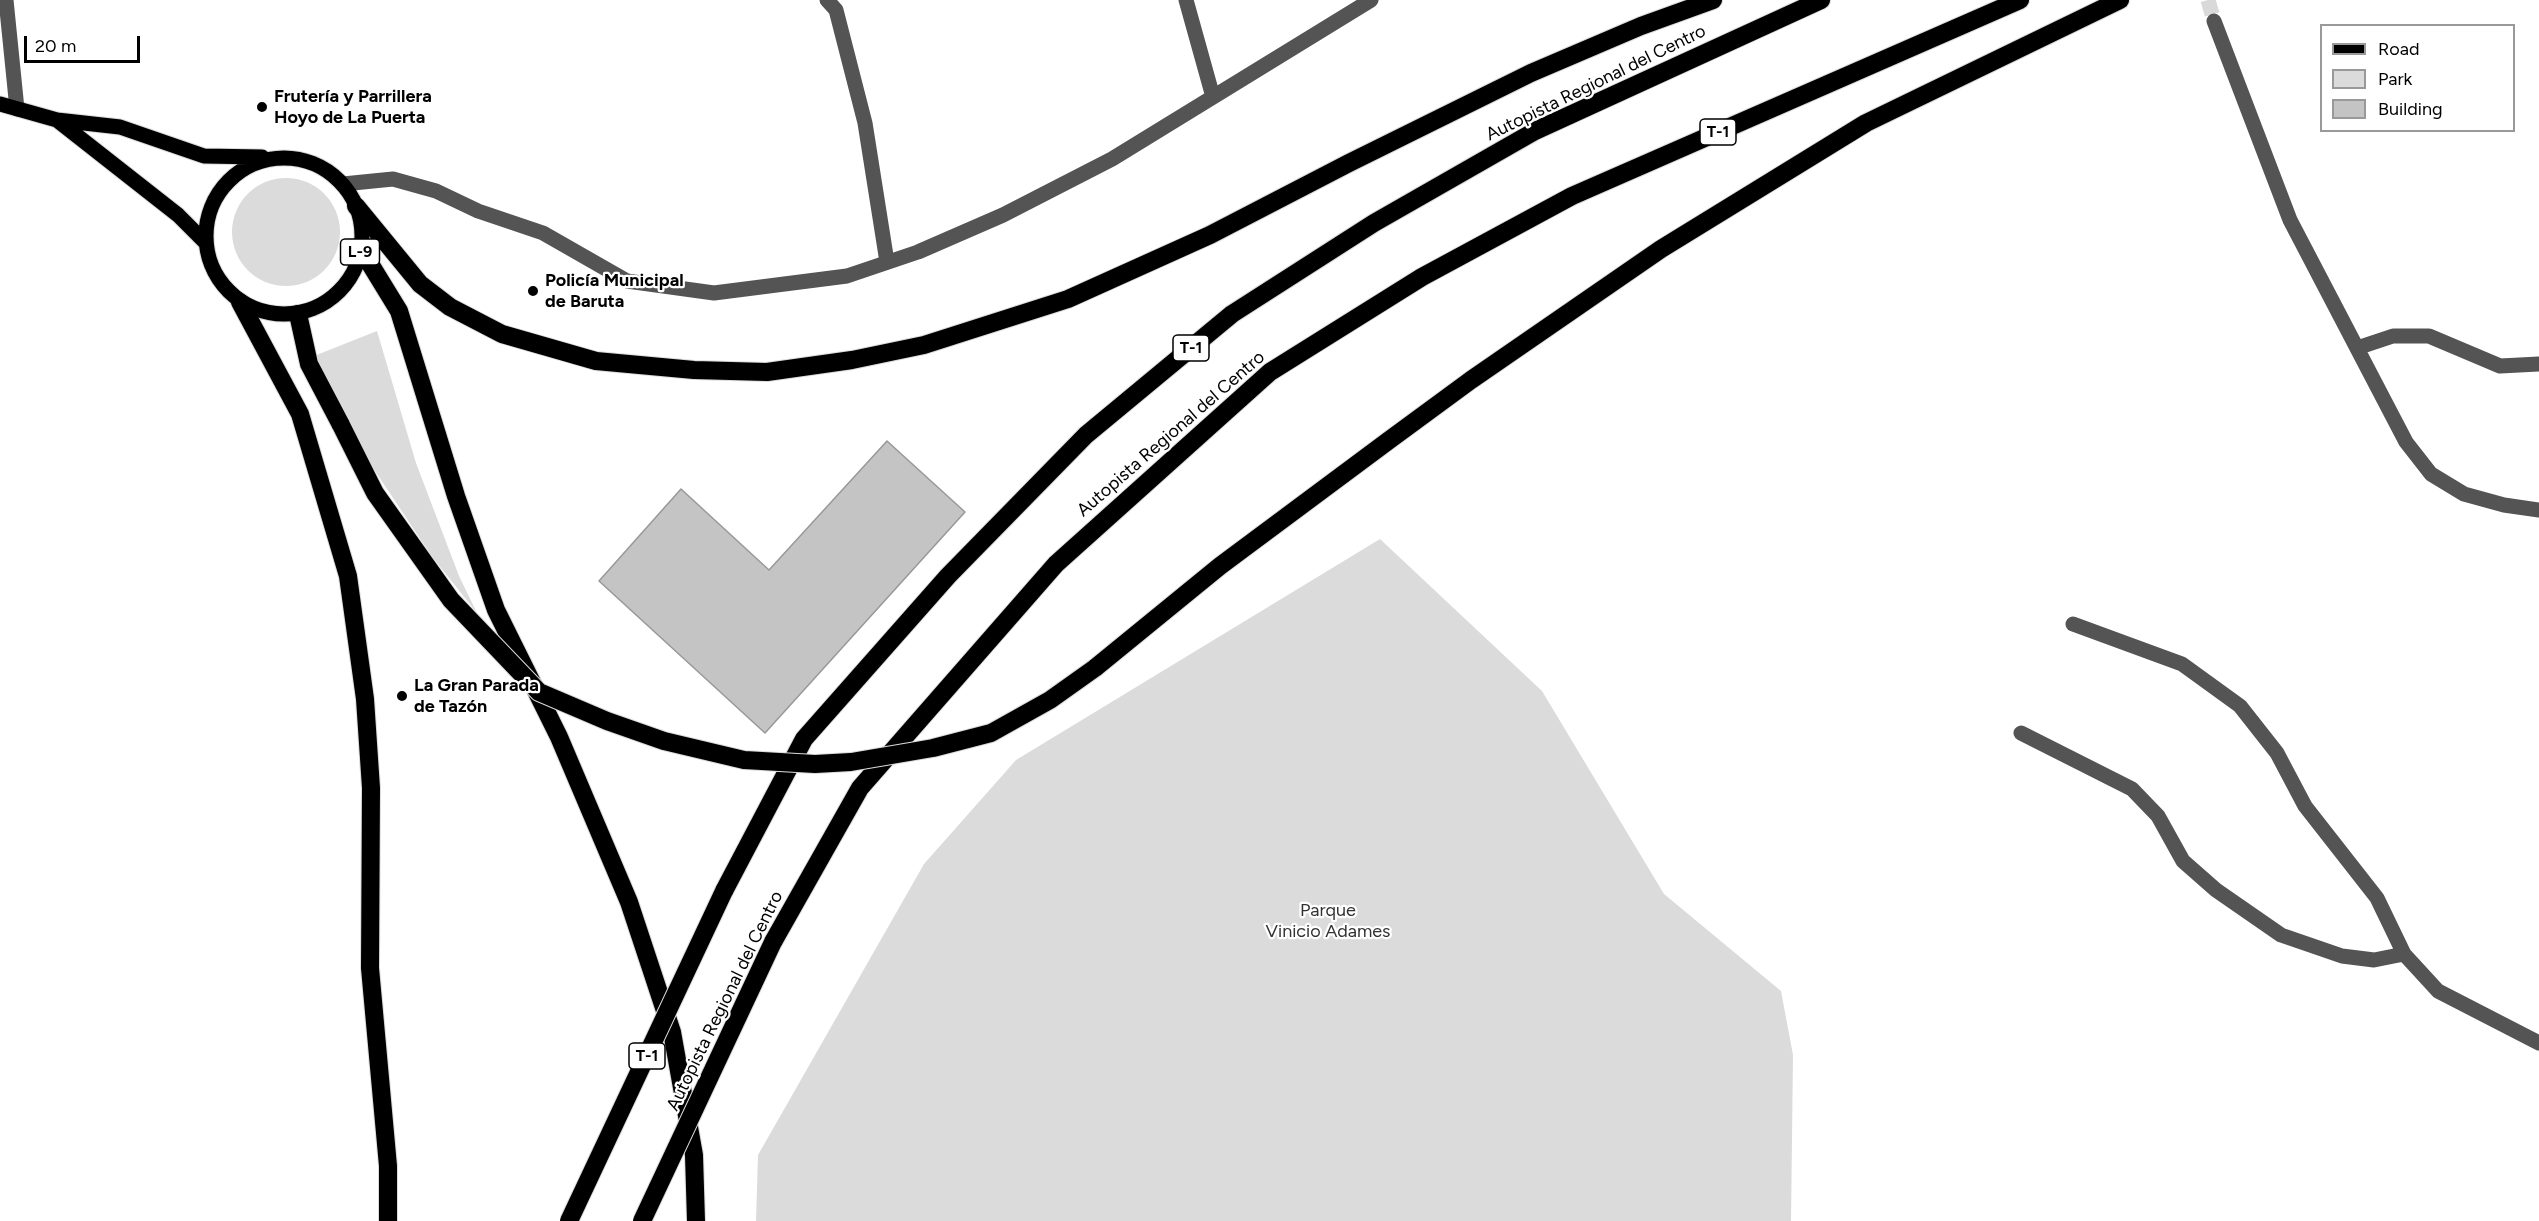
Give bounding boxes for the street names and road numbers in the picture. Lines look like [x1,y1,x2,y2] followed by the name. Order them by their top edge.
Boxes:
[1483,20,1709,146] street label: Autopista Regional del Centro
[1700,119,1736,145] road number: T-1
[340,239,380,265] road number: L-9
[1173,335,1209,361] road number: T-1
[1073,347,1269,521] street label: Autopista Regional del Centro
[662,888,788,1114] street label: Autopista Regional del Centro
[629,1043,665,1069] road number: T-1

